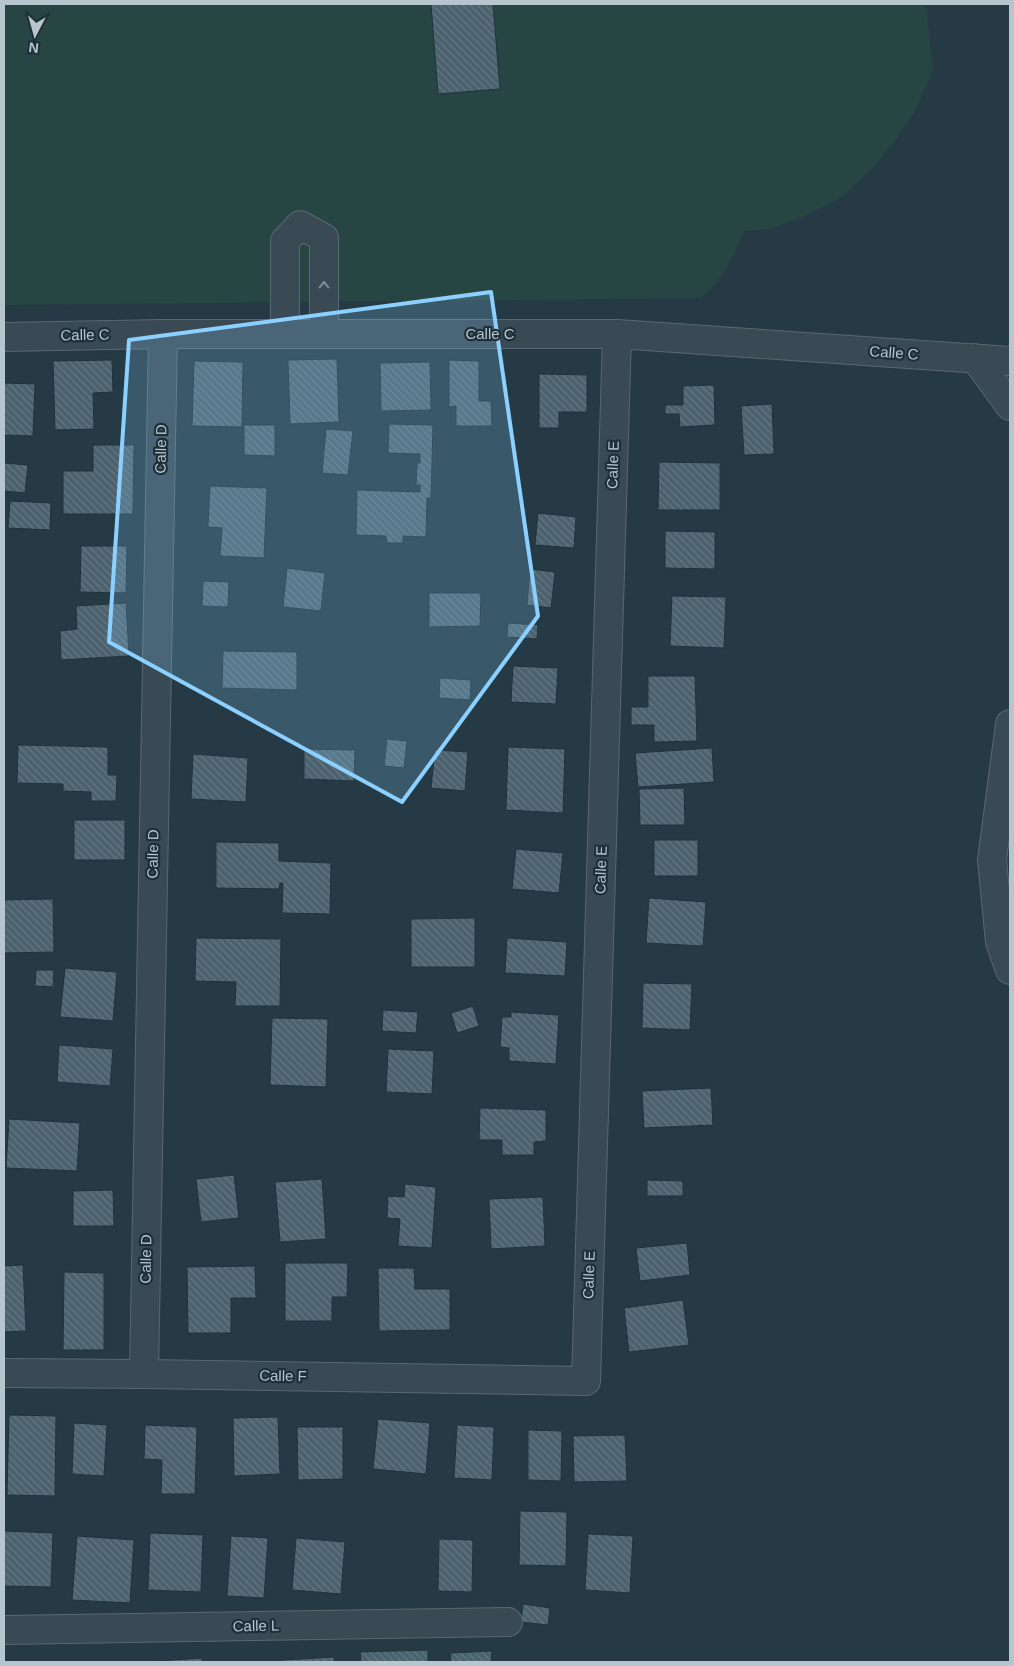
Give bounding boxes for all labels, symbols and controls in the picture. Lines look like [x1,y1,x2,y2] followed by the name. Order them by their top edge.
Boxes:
[10,10,60,60] north arrow
[28,39,40,56] text: N
[319,281,329,288] one-way arrow
[465,325,515,342] street label: Calle C
[60,326,110,343] street label: Calle C
[869,342,919,363] street label: Calle C
[152,424,169,474] street label: Calle D
[603,441,622,489] street label: Calle E
[144,829,161,879] street label: Calle D
[591,846,610,894] street label: Calle E
[137,1234,154,1284] street label: Calle D
[579,1251,598,1299] street label: Calle E
[259,1367,307,1384] street label: Calle F
[232,1617,279,1634] street label: Calle L

